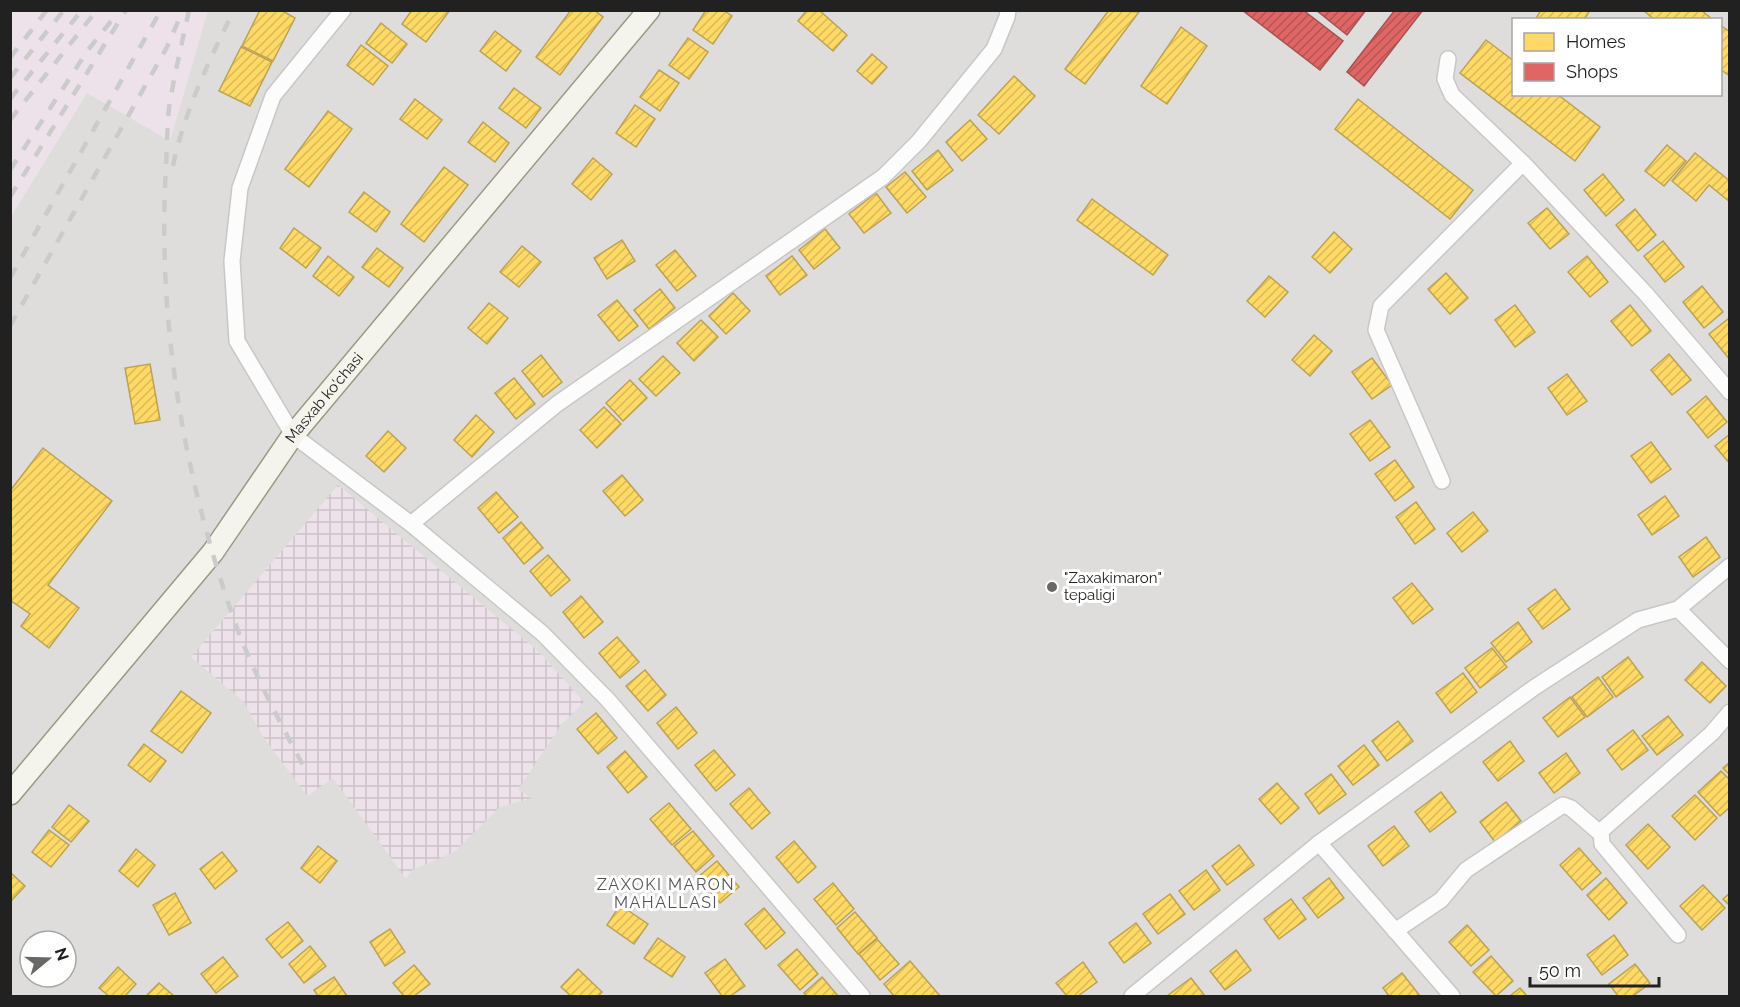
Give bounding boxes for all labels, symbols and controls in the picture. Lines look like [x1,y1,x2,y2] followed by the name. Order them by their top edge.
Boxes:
[1512,18,1722,96] legend
[1566,31,1626,52] text: Homes
[1566,61,1618,82] text: Shops
[281,349,367,446] street label: Masxab ko'chasi
[1064,569,1162,604] place label: "Zaxakimaron" tepaligi
[1045,580,1059,594] marker: "Zaxakimaron" tepaligi
[597,875,735,912] district label: ZAXOKI MARON MAHALLASI
[18,929,78,989] north arrow
[51,945,73,963] text: N
[1530,950,1659,988] scale bar
[1539,960,1581,981] text: 50 m

